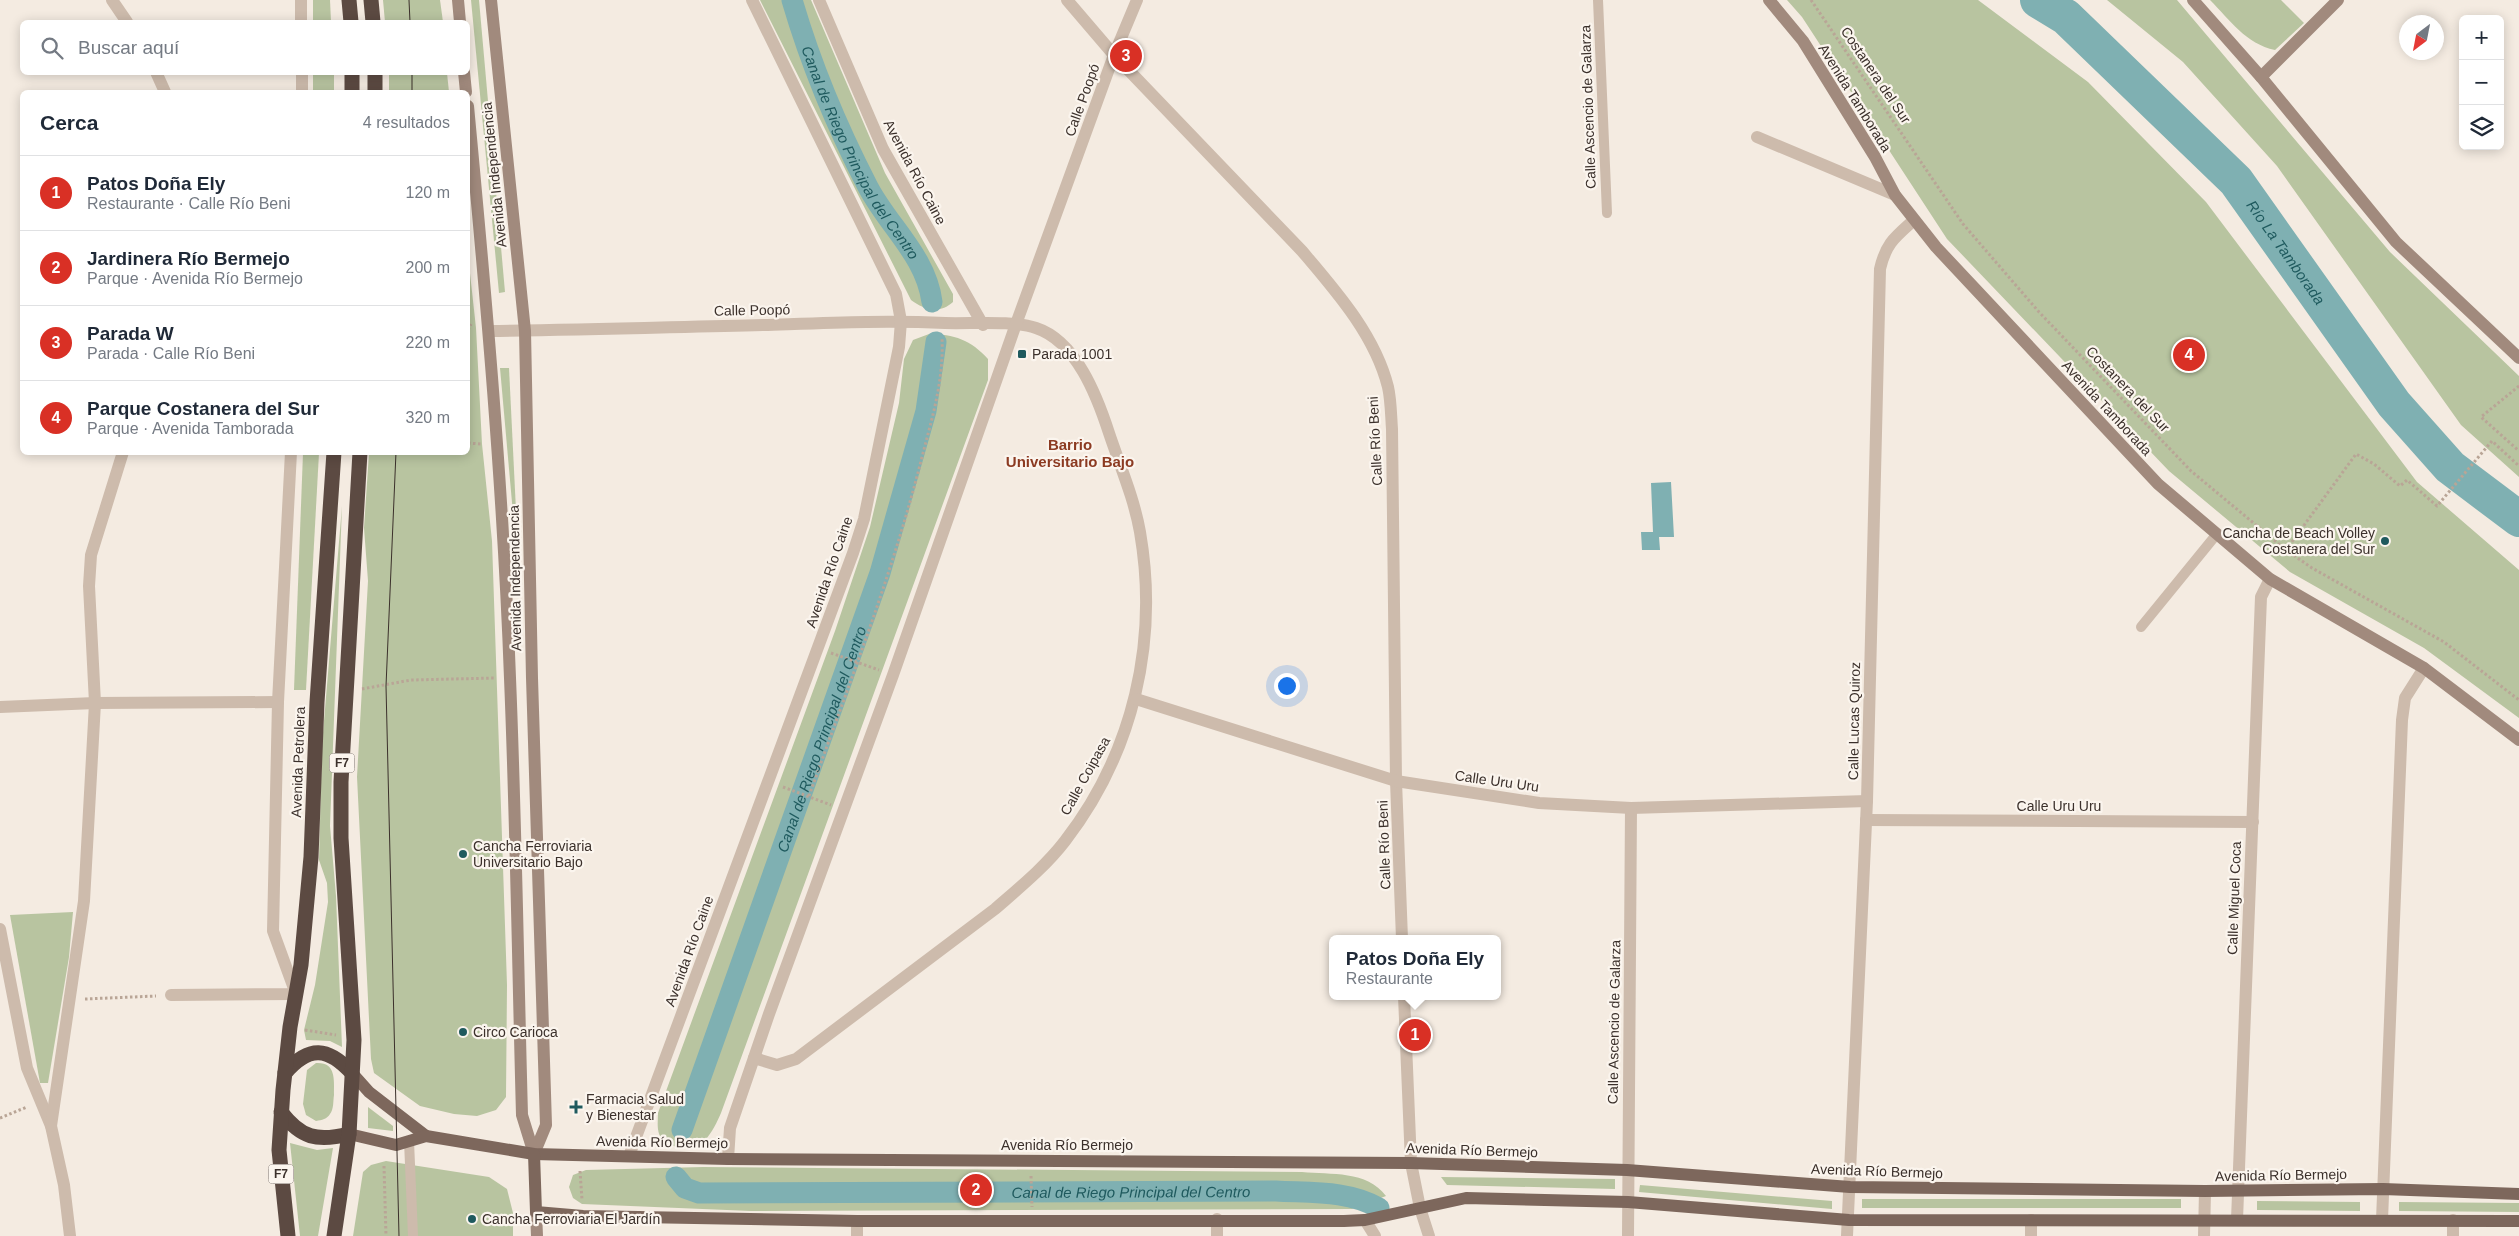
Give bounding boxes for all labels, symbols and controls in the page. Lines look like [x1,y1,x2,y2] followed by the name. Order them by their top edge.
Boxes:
[2399,15,2444,60] north arrow
[2459,15,2504,150] map controls
[2459,15,2504,60] button: +
[20,20,470,75] search box
[1577,24,1599,189] street label: Calle Ascencio de Galarza
[1838,24,1914,127] street label: Costanera del Sur
[38,34,66,62] icon: search
[78,37,179,58] text: Buscar aquí
[1110,37,1142,75] pin: 3
[1815,41,1895,155] street label: Avenida Tamborada
[799,44,923,262] water label: Canal de Riego Principal del Centro
[2459,60,2504,105] button: −
[1061,61,1103,139] street label: Calle Poopó
[478,101,510,248] street label: Avenida Independencia
[2459,105,2504,150] button: layers
[40,111,98,134] text: Cerca
[363,114,450,131] text: 4 resultados
[881,117,950,227] street label: Avenida Río Caine
[87,173,225,194] text: Patos Doña Ely
[52,184,60,201] text: 1
[406,184,450,201] text: 120 m
[87,195,291,212] text: Restaurante · Calle Río Beni
[2244,197,2329,307] water label: Río La Tamborada
[87,248,290,269] text: Jardinera Río Bermejo
[52,259,60,276] text: 2
[406,259,450,276] text: 200 m
[87,270,303,287] text: Parque · Avenida Río Bermejo
[714,301,790,319] street label: Calle Poopó
[87,323,174,344] text: Parada W
[52,334,60,351] text: 3
[406,334,450,351] text: 220 m
[2173,336,2205,374] pin: 4
[2083,343,2173,435] street label: Costanera del Sur
[87,345,255,362] text: Parada · Calle Río Beni
[1032,346,1112,362] place label: Parada 1001
[1016,348,1028,360] marker: Parada 1001
[2059,357,2155,459] street label: Avenida Tamborada
[1365,396,1385,486] street label: Calle Río Beni
[87,398,319,419] text: Parque Costanera del Sur
[52,409,60,426] text: 4
[406,409,450,426] text: 320 m
[87,420,294,437] text: Parque · Avenida Tamborada
[1006,436,1134,470] district label: Barrio Universitario Bajo
[506,505,524,651] street label: Avenida Independencia
[802,514,856,630] street label: Avenida Río Caine
[2222,525,2375,557] place label: Cancha de Beach Volley Costanera del Sur
[2379,535,2391,547] marker: Cancha de Beach Volley Costanera del Sur
[773,624,869,854] water label: Canal de Riego Principal del Centro
[1845,662,1863,780] street label: Calle Lucas Quiroz
[1274,673,1300,699] your location
[288,706,308,818] street label: Avenida Petrolera
[1057,734,1113,818] street label: Calle Coipasa
[330,754,354,772] road number: F7
[1454,767,1540,795] street label: Calle Uru Uru
[2017,798,2101,814] street label: Calle Uru Uru
[1374,800,1394,890] street label: Calle Río Beni
[473,838,592,870] place label: Cancha Ferroviaria Universitario Bajo
[2224,841,2244,955] street label: Calle Miguel Coca
[457,848,469,860] marker: Cancha Ferroviaria Universitario Bajo
[662,893,717,1008] street label: Avenida Río Caine
[1329,935,1501,1000] popup
[1605,940,1623,1104] street label: Calle Ascencio de Galarza
[1346,948,1484,969] text: Patos Doña Ely
[1346,970,1433,987] text: Restaurante
[1399,1016,1431,1054] pin: 1
[473,1024,558,1040] place label: Circo Carioca
[457,1026,469,1038] marker: Circo Carioca
[586,1091,684,1123] place label: Farmacia Salud y Bienestar
[570,1101,582,1113] marker: Farmacia Salud y Bienestar
[596,1133,728,1151] street label: Avenida Río Bermejo
[1001,1137,1133,1153] street label: Avenida Río Bermejo
[1406,1140,1538,1160] street label: Avenida Río Bermejo
[1811,1161,1943,1181] street label: Avenida Río Bermejo
[268,1164,294,1184] road number: F7
[2215,1166,2347,1184] street label: Avenida Río Bermejo
[960,1171,992,1209] pin: 2
[1012,1183,1250,1200] water label: Canal de Riego Principal del Centro
[482,1211,660,1227] place label: Cancha Ferroviaria El Jardín
[466,1213,478,1225] marker: Cancha Ferroviaria El Jardín

